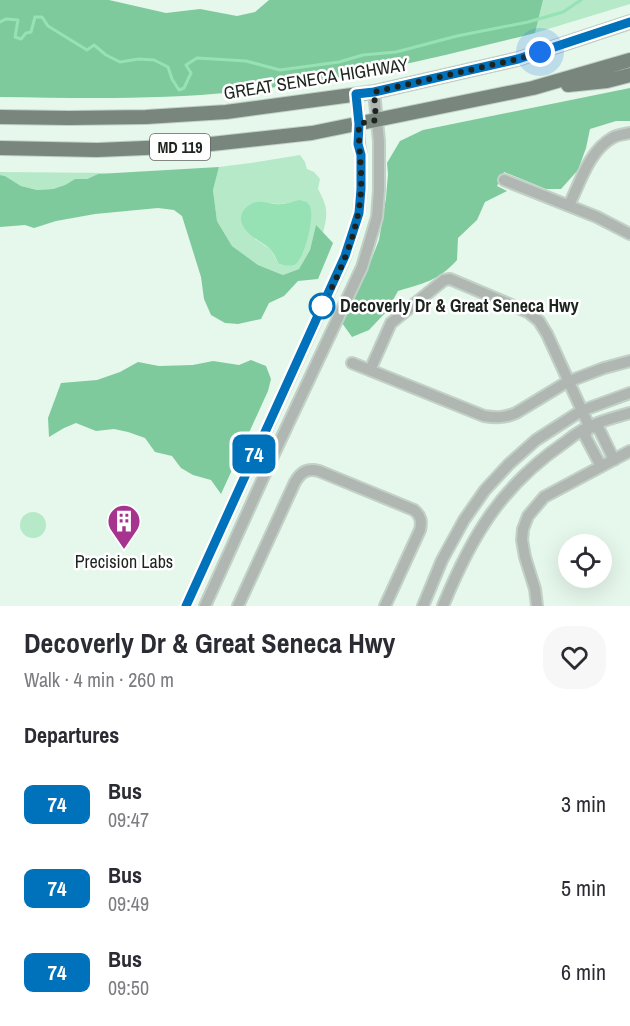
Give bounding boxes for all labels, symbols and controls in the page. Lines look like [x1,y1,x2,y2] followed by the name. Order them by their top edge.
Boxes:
[525,37,555,67] your location
[222,52,410,105] street label: GREAT SENECA HIGHWAY
[150,134,210,160] road number: MD 119
[309,293,335,319] marker: Decoverly Dr & Great Seneca Hwy
[340,293,580,318] place label: Decoverly Dr & Great Seneca Hwy
[227,434,281,474] line badge: 74
[244,440,264,469] text: 74
[106,503,142,550] building icon: Precision Labs
[558,534,612,588] map controls
[558,534,612,588] button: locate
[75,549,173,574] place label: Precision Labs
[24,624,395,662] text: Decoverly Dr & Great Seneca Hwy
[543,626,606,689] button: heart
[24,666,174,693] text: Walk · 4 min · 260 m
[24,720,119,750] text: Departures
[108,776,142,806] text: Bus
[561,789,606,819] text: 3 min
[47,790,67,819] text: 74
[108,806,149,833] text: 09:47
[108,860,142,890] text: Bus
[561,873,606,903] text: 5 min
[47,874,67,903] text: 74
[108,890,149,917] text: 09:49
[108,944,142,974] text: Bus
[561,957,606,987] text: 6 min
[47,958,67,987] text: 74
[108,974,149,1001] text: 09:50

